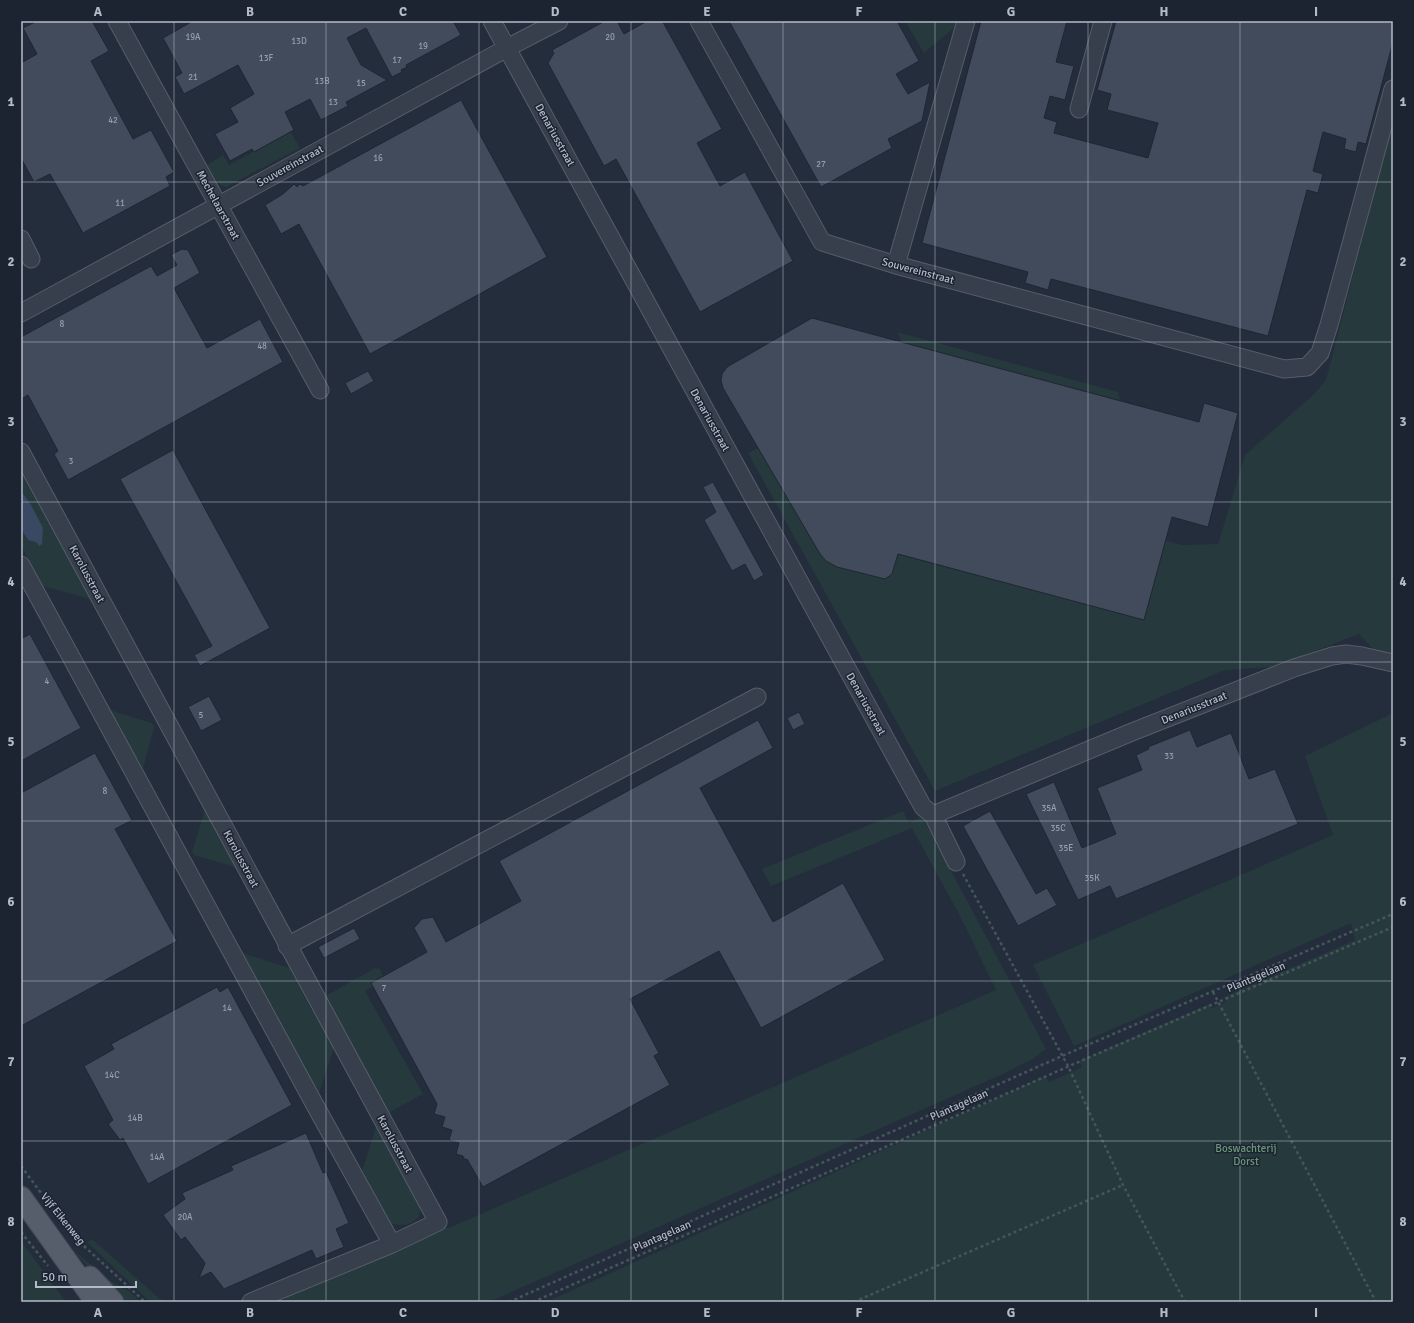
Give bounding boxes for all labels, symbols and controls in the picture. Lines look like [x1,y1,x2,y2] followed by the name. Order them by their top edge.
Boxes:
[94,4,103,20] text: A
[246,4,254,20] text: B
[399,4,407,20] text: C
[551,4,560,20] text: D
[703,4,711,20] text: E
[856,4,863,20] text: F
[1007,4,1015,20] text: G
[1160,4,1168,20] text: H
[1314,4,1318,20] text: I
[185,32,201,43] house number: 19A
[605,32,615,43] house number: 20
[291,36,307,47] house number: 13D
[418,41,428,52] house number: 19
[259,53,274,64] house number: 13F
[392,55,402,66] house number: 17
[188,72,198,83] house number: 21
[314,76,330,87] house number: 13B
[356,78,366,89] house number: 15
[7,94,15,110] text: 1
[1399,94,1407,110] text: 1
[328,97,338,108] house number: 13
[532,101,578,169] street label: Denariusstraat
[108,115,118,126] house number: 42
[254,142,326,190] street label: Souvereinstraat
[373,153,383,164] house number: 16
[816,159,826,170] house number: 27
[194,168,242,242] street label: Mechelaarstraat
[115,198,125,209] house number: 11
[7,254,15,270] text: 2
[1399,254,1407,270] text: 2
[881,255,956,287] street label: Souvereinstraat
[60,319,65,330] house number: 8
[257,341,267,352] house number: 48
[687,386,733,454] street label: Denariusstraat
[7,414,15,430] text: 3
[1399,414,1407,430] text: 3
[69,456,74,467] house number: 3
[66,543,108,605] street label: Karolusstraat
[7,574,15,590] text: 4
[1399,574,1407,590] text: 4
[843,670,889,738] street label: Denariusstraat
[45,676,50,687] house number: 4
[1159,689,1229,727] street label: Denariusstraat
[199,710,204,721] house number: 5
[7,734,15,750] text: 5
[1399,734,1407,750] text: 5
[1164,751,1174,762] house number: 33
[103,786,108,797] house number: 8
[1041,803,1057,814] house number: 35A
[1050,823,1066,834] house number: 35C
[220,828,262,890] street label: Karolusstraat
[1059,843,1073,854] house number: 35E
[1084,873,1100,884] house number: 35K
[7,894,15,910] text: 6
[1399,894,1407,910] text: 6
[1225,959,1287,995] street label: Plantagelaan
[382,983,387,994] house number: 7
[222,1003,232,1014] house number: 14
[7,1054,15,1070] text: 7
[1399,1054,1407,1070] text: 7
[104,1070,120,1081] house number: 14C
[928,1086,990,1124] street label: Plantagelaan
[127,1113,143,1124] house number: 14B
[374,1113,416,1175] street label: Karolusstraat
[1215,1142,1277,1168] park label: Boswachterij Dorst
[149,1152,165,1163] house number: 14A
[38,1190,88,1248] street label: Vijf Eikenweg
[177,1212,193,1223] house number: 20A
[7,1214,15,1230] text: 8
[1399,1214,1407,1230] text: 8
[631,1217,693,1255] street label: Plantagelaan
[36,1263,136,1289] scale bar
[42,1270,67,1285] text: 50 m
[94,1305,103,1321] text: A
[246,1305,254,1321] text: B
[399,1305,407,1321] text: C
[551,1305,560,1321] text: D
[703,1305,711,1321] text: E
[856,1305,863,1321] text: F
[1007,1305,1015,1321] text: G
[1160,1305,1168,1321] text: H
[1314,1305,1318,1321] text: I

